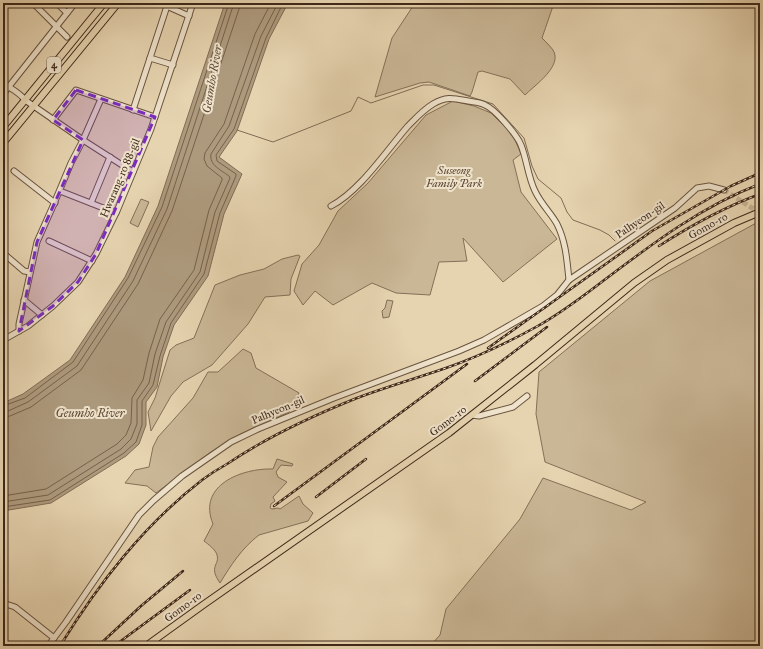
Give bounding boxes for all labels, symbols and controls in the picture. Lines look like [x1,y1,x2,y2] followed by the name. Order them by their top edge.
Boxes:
[199,43,225,114] water label: Geumho River
[47,57,61,73] road number: 4
[97,136,143,220] street label: Hwarang-ro 88-gil
[425,164,482,190] park label: Suseong Family Park
[613,199,667,241] street label: Palhyeon-gil
[686,210,730,242] street label: Gomo-ro
[249,393,307,427] street label: Palhyeon-gil
[427,403,469,439] street label: Gomo-ro
[55,406,126,420] water label: Geumho River
[162,589,204,625] street label: Gomo-ro

